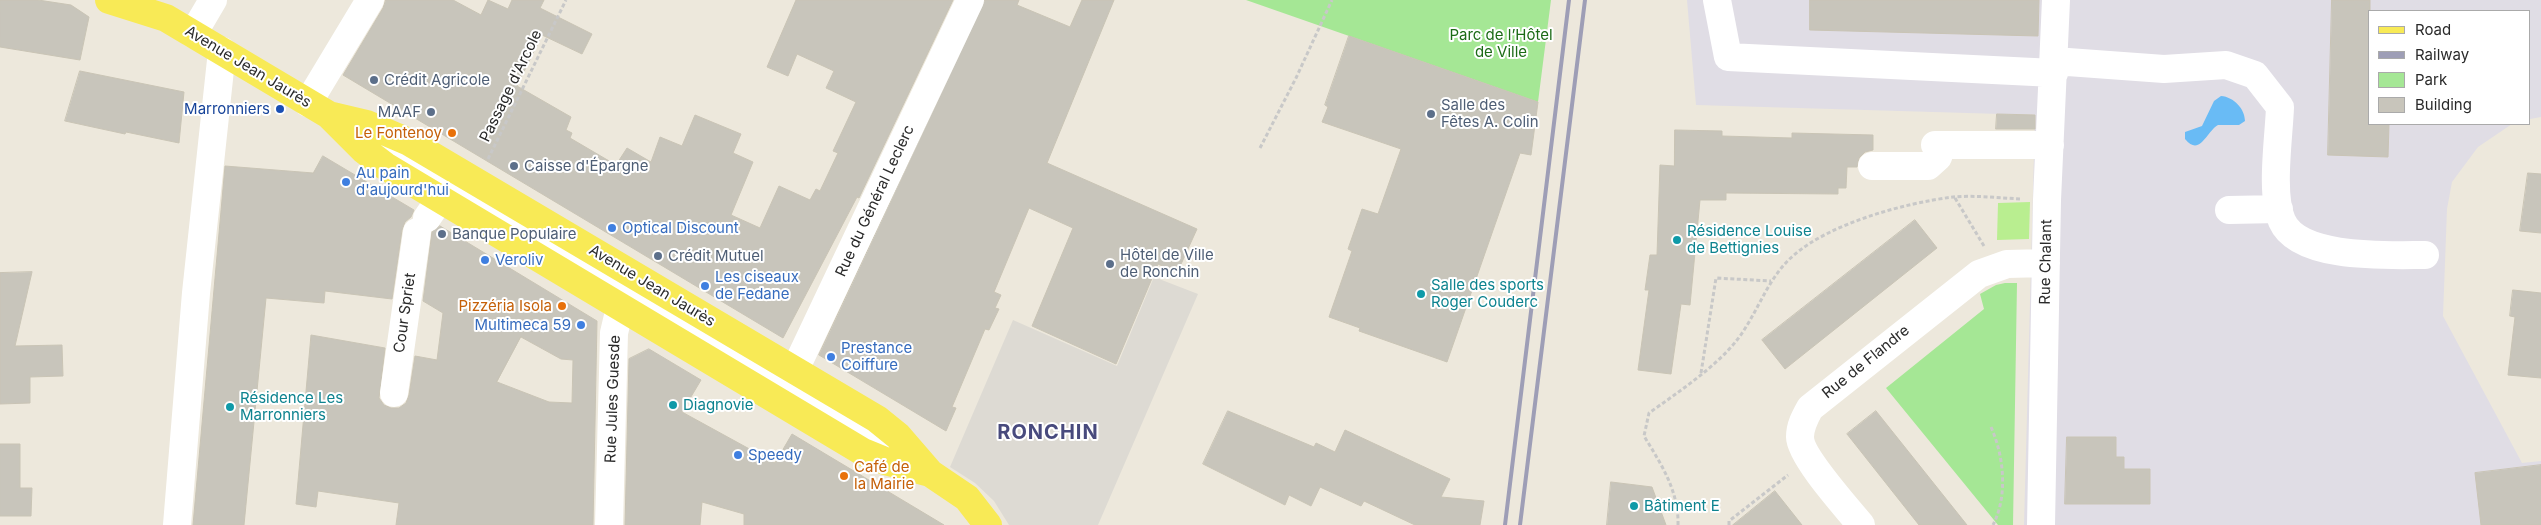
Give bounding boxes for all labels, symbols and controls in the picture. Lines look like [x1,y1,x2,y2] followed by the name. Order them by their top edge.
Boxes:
[2368,10,2531,125] legend
[2415,20,2451,39] text: Road
[182,22,314,112] street label: Avenue Jean Jaurès
[1449,26,1553,61] park label: Parc de l’Hôtel de Ville
[476,27,546,145] street label: Passage d'Arcole
[2415,45,2469,64] text: Railway
[2415,70,2447,89] text: Park
[384,71,490,89] place label: Crédit Agricole
[368,74,380,86] marker: Crédit Agricole
[2415,95,2472,114] text: Building
[1441,96,1539,131] place label: Salle des Fêtes A. Colin
[184,100,270,118] place label: Marronniers
[274,103,286,115] marker: Marronniers
[378,103,421,121] place label: MAAF
[425,106,437,118] marker: MAAF
[1425,108,1437,120] marker: Salle des Fêtes A. Colin
[832,122,918,280] street label: Rue du Général Leclerc
[355,124,442,142] place label: Le Fontenoy
[446,127,458,139] marker: Le Fontenoy
[524,157,648,175] place label: Caisse d'Épargne
[508,160,520,172] marker: Caisse d'Épargne
[356,164,449,199] place label: Au pain d'aujourd'hui
[340,176,352,188] marker: Au pain d'aujourd'hui
[622,219,739,237] place label: Optical Discount
[2036,219,2056,305] street label: Rue Chalant
[606,222,618,234] marker: Optical Discount
[1687,222,1812,257] place label: Résidence Louise de Bettignies
[452,225,576,243] place label: Banque Populaire
[436,228,448,240] marker: Banque Populaire
[1671,234,1683,246] marker: Résidence Louise de Bettignies
[586,241,718,331] street label: Avenue Jean Jaurès
[1120,246,1214,281] place label: Hôtel de Ville de Ronchin
[668,247,764,265] place label: Crédit Mutuel
[652,250,664,262] marker: Crédit Mutuel
[495,251,543,269] place label: Veroliv
[479,254,491,266] marker: Veroliv
[1104,258,1116,270] marker: Hôtel de Ville de Ronchin
[715,268,799,303] place label: Les ciseaux de Fedane
[390,272,420,354] street label: Cour Spriet
[1431,276,1544,311] place label: Salle des sports Roger Couderc
[699,280,711,292] marker: Les ciseaux de Fedane
[1415,288,1427,300] marker: Salle des sports Roger Couderc
[459,297,552,315] place label: Pizzéria Isola
[556,300,568,312] marker: Pizzéria Isola
[475,316,571,334] place label: Multimeca 59
[575,319,587,331] marker: Multimeca 59
[1819,321,1913,403] street label: Rue de Flandre
[602,335,624,463] street label: Rue Jules Guesde
[841,339,912,374] place label: Prestance Coiffure
[825,351,837,363] marker: Prestance Coiffure
[240,389,343,424] place label: Résidence Les Marronniers
[683,396,753,414] place label: Diagnovie
[667,399,679,411] marker: Diagnovie
[224,401,236,413] marker: Résidence Les Marronniers
[996,421,1100,445] district label: RONCHIN
[748,446,802,464] place label: Speedy
[732,449,744,461] marker: Speedy
[854,458,914,493] place label: Café de la Mairie
[838,470,850,482] marker: Café de la Mairie
[1644,497,1720,515] place label: Bâtiment E
[1628,500,1640,512] marker: Bâtiment E

